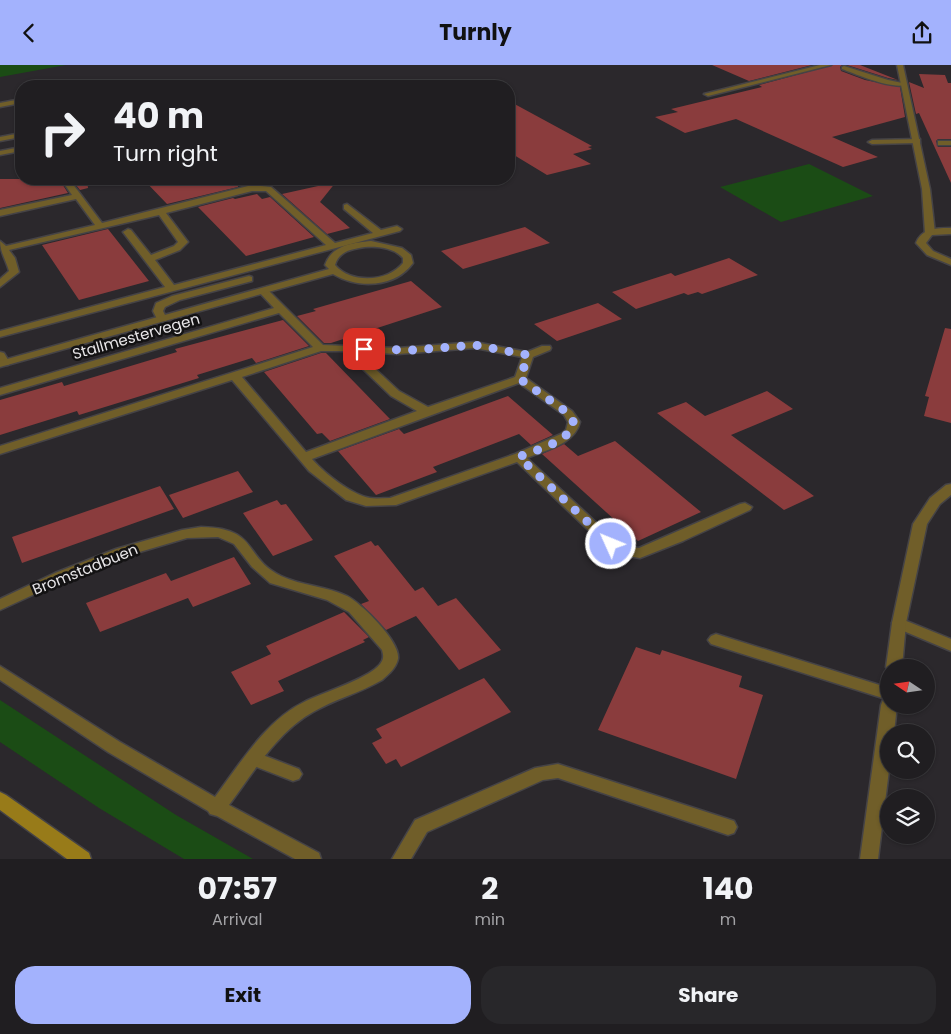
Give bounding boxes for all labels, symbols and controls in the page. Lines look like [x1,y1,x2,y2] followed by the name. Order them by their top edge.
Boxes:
[439,17,512,48] text: Turnly
[15,19,43,47] icon: back
[908,19,936,47] icon: share
[113,91,204,140] text: 40 m
[30,100,95,165] icon: right
[113,138,218,169] text: Turn right
[70,308,202,364] street label: Stallmestervegen
[343,328,385,370] pin
[350,335,378,363] icon: arrive
[584,517,636,569] position arrow
[29,538,141,600] street label: Bromstadbuen
[880,659,935,714] north arrow
[880,659,935,844] map controls
[880,724,935,779] button: search
[880,789,935,844] button: layers
[197,867,277,910] text: 07:57
[481,867,498,910] text: 2
[702,867,754,910] text: 140
[212,908,262,931] text: Arrival
[474,908,505,931] text: min
[720,908,736,931] text: m
[15,966,471,1024] button: Exit
[481,966,936,1024] button: Share

